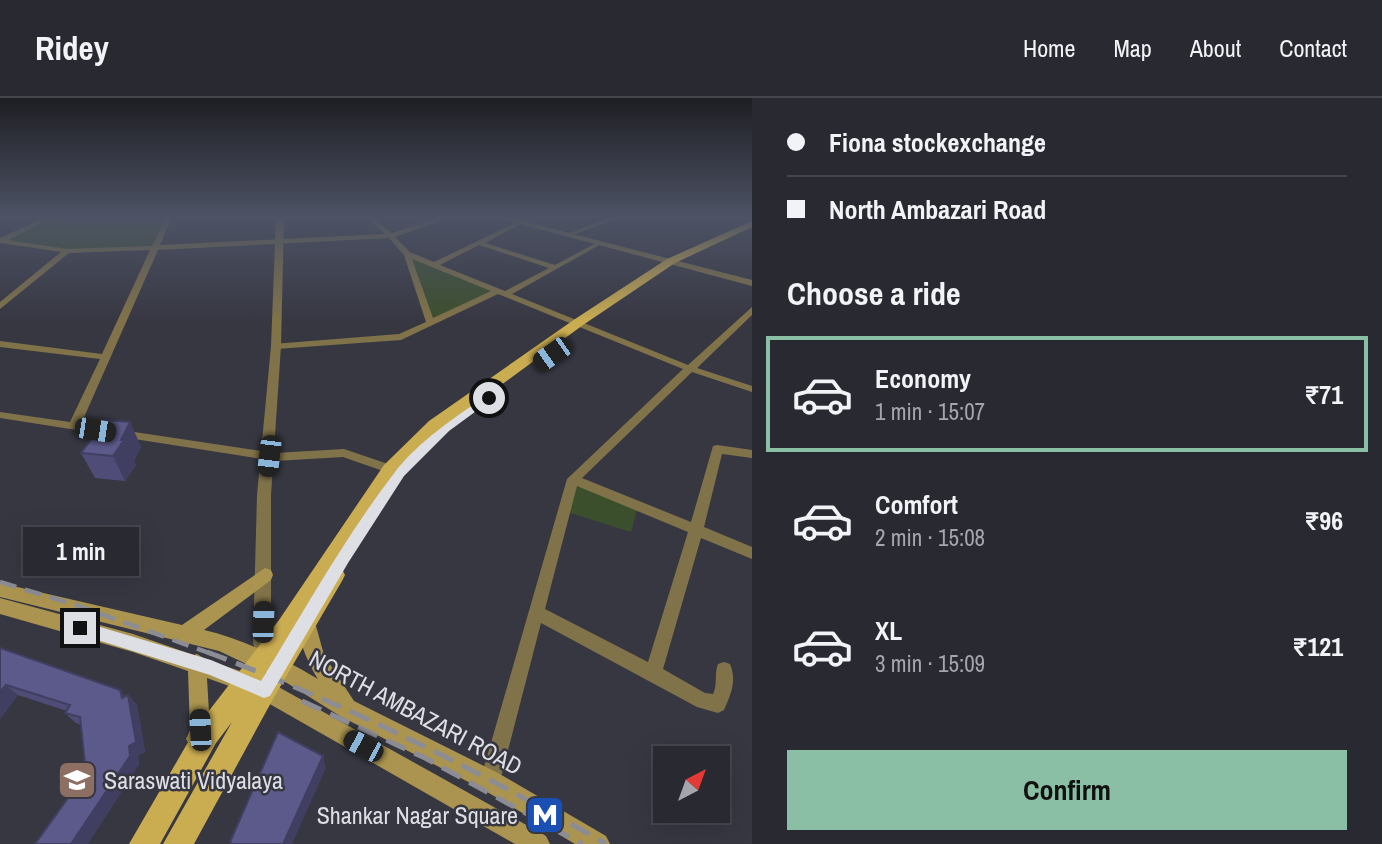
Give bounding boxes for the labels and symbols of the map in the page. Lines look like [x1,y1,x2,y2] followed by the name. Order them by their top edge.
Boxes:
[529,333,576,375] car
[473,382,505,414] route start
[73,416,118,444] car
[257,434,282,478] car
[22,526,138,575] callout: 1 min
[252,601,275,643] car
[64,612,96,644] route end
[304,642,528,782] street label: NORTH AMBAZARI ROAD
[189,708,212,752] car
[340,727,387,765] car
[653,746,730,822] north arrow
[56,759,98,801] school or university icon: Saraswati Vidyalaya
[104,764,283,796] place label: Saraswati Vidyalaya
[524,794,566,836] metro station icon: Shankar Nagar Square
[317,799,518,831] place label: Shankar Nagar Square

